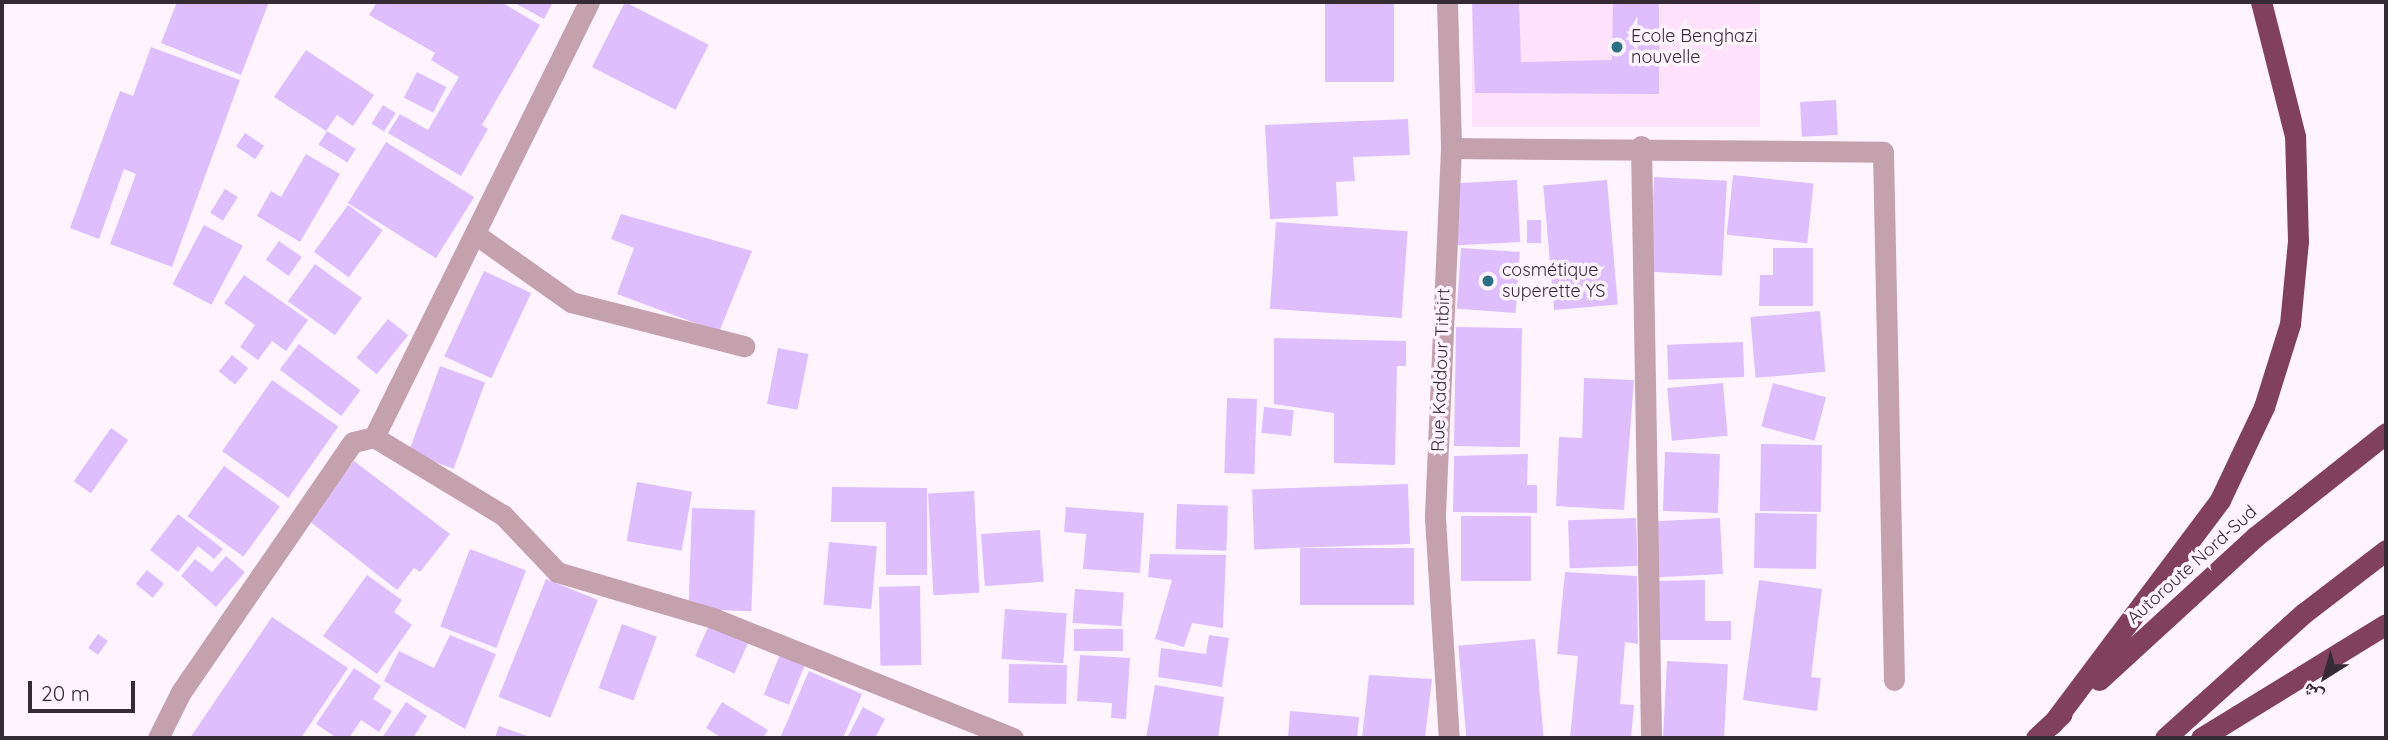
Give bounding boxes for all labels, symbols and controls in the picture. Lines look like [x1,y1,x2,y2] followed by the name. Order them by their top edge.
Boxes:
[1631,26,1757,68] place label: Ecole Benghazi nouvelle
[1609,39,1625,55] marker: Ecole Benghazi nouvelle
[1502,260,1605,302] place label: cosmétique superette YS
[1480,273,1496,289] marker: cosmétique superette YS
[1427,288,1455,452] street label: Rue Kaddour Titbirt
[2123,501,2261,629] street label: Autoroute Nord-Sud
[2290,642,2360,712] north arrow
[32,666,138,710] scale bar
[2297,678,2328,709] text: ش
[41,680,90,706] text: 20 m

